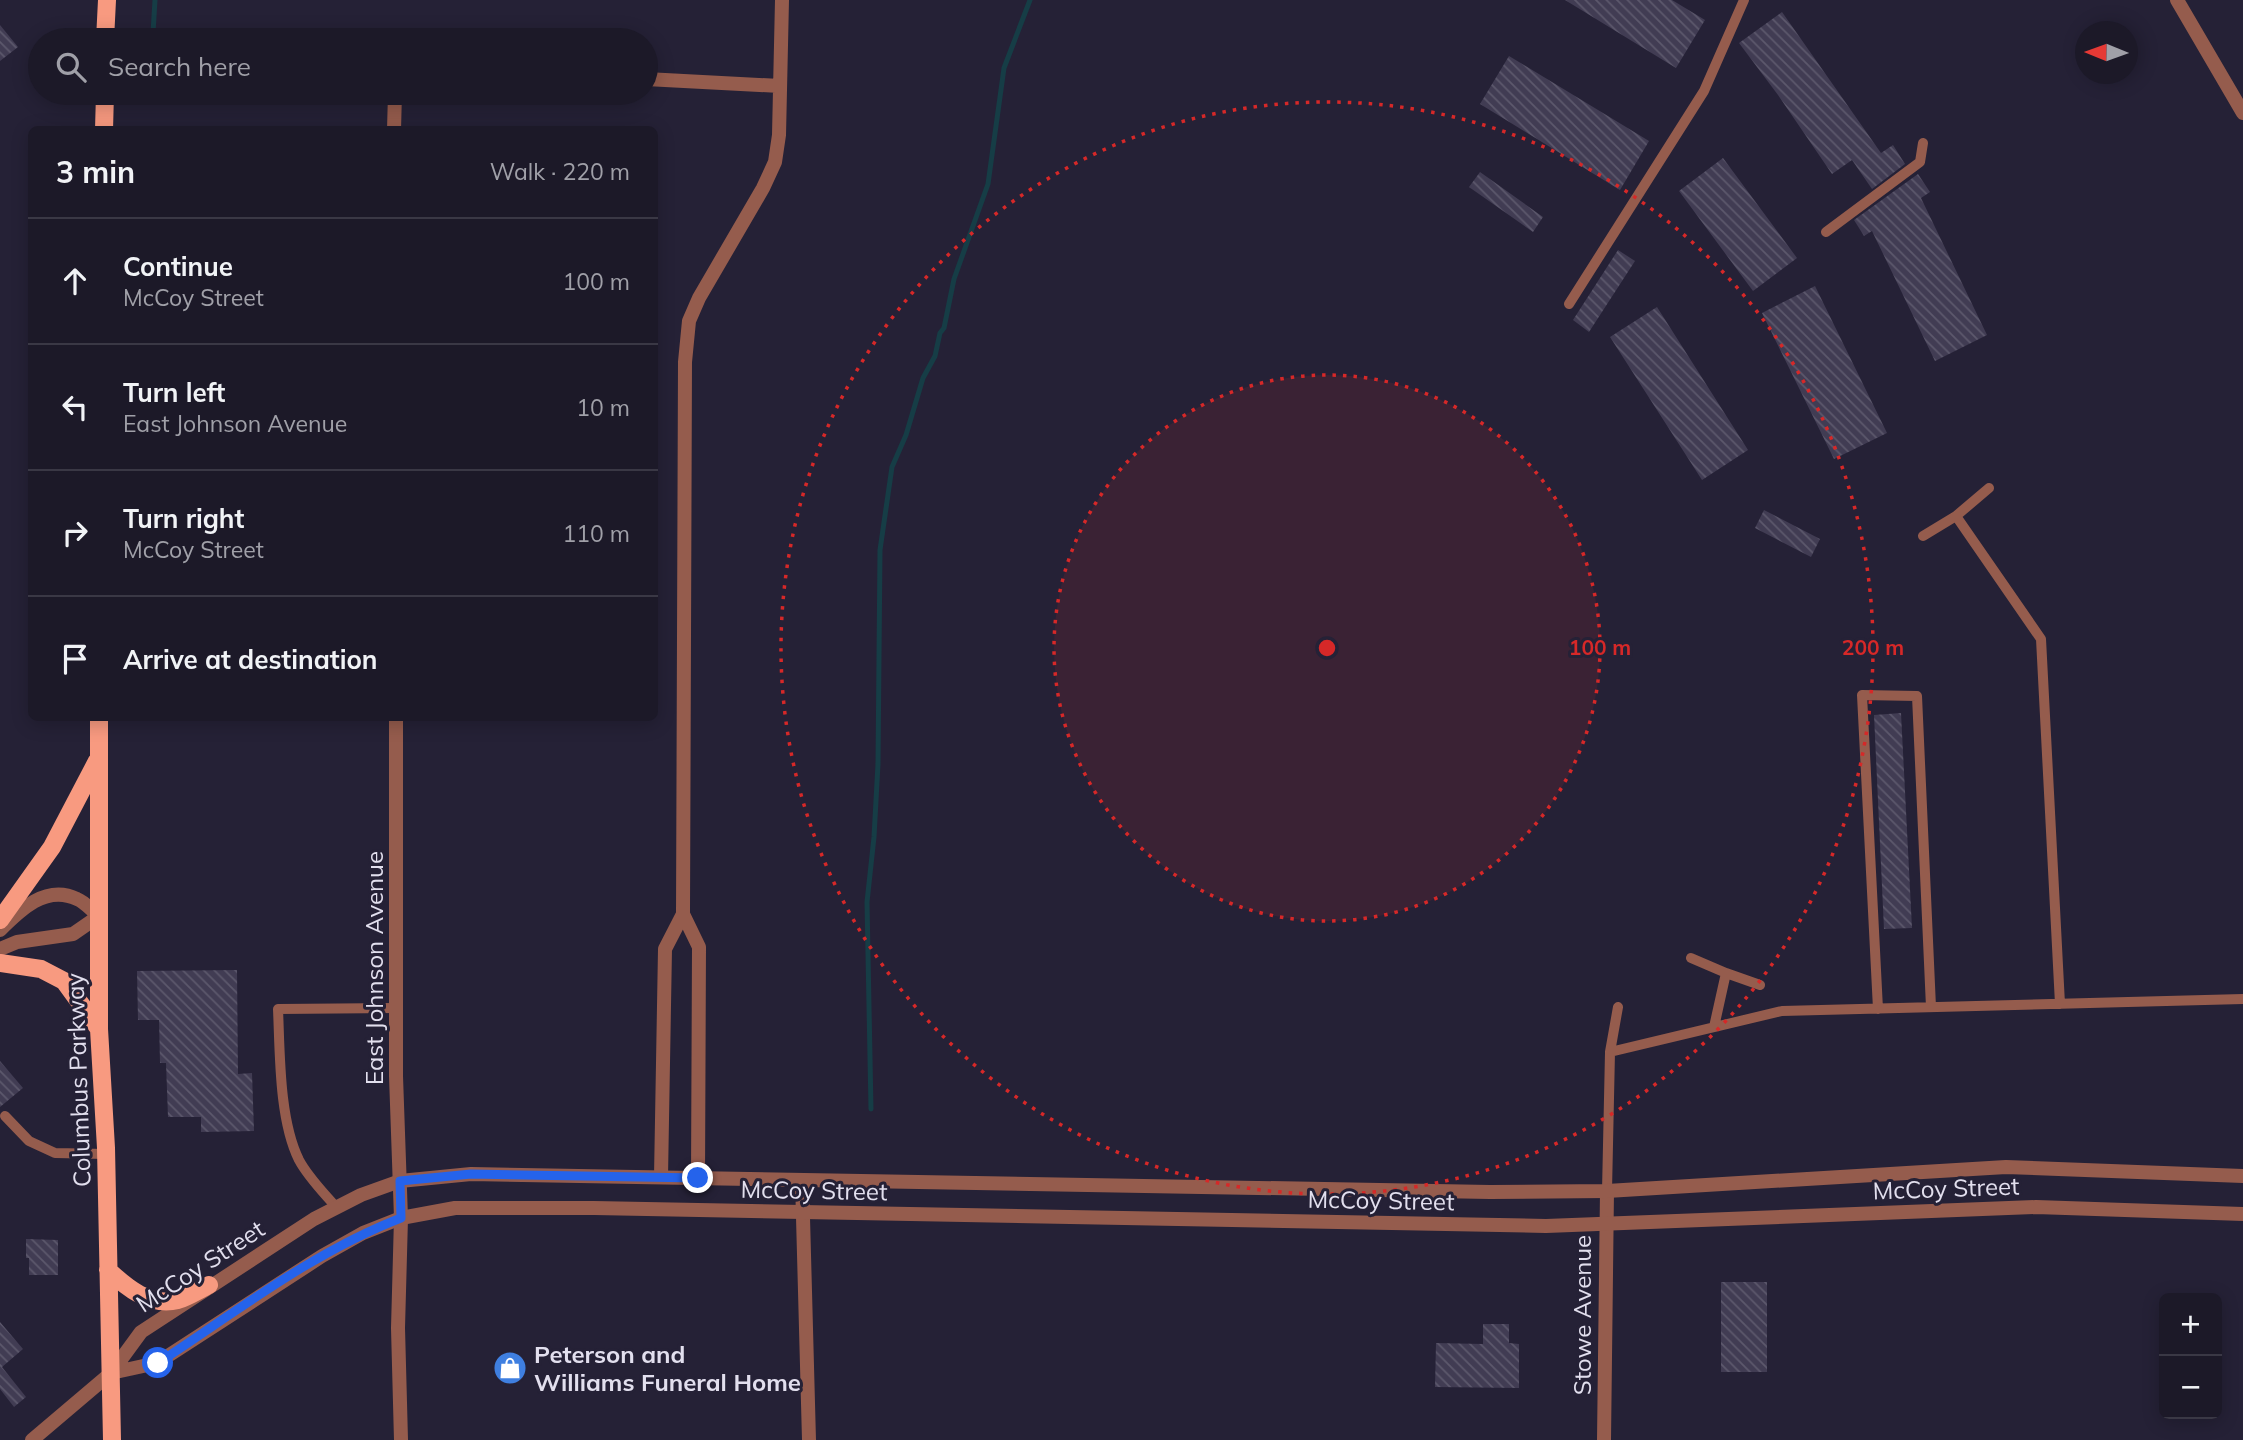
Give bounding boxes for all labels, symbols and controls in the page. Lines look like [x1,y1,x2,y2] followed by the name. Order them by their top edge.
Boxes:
[2075,21,2138,84] north arrow
[28,28,658,105] search box
[52,48,90,86] icon: search
[108,50,251,83] text: Search here
[56,153,135,191] text: 3 min
[490,157,630,186] text: Walk · 220 m
[123,250,233,283] text: Continue
[56,262,94,300] icon: ahead
[562,267,630,296] text: 100 m
[123,283,264,312] text: McCoy Street
[123,376,225,409] text: Turn left
[56,388,94,426] icon: left
[576,393,630,422] text: 10 m
[123,409,347,438] text: East Johnson Avenue
[123,502,244,535] text: Turn right
[56,514,94,552] icon: right
[562,519,630,548] text: 110 m
[123,535,264,564] text: McCoy Street
[1569,634,1631,660] text: 100 m
[1842,634,1904,660] text: 200 m
[1315,636,1339,660] centre of rings
[56,640,94,678] icon: arrive
[123,643,378,676] text: Arrive at destination
[359,851,389,1085] street label: East Johnson Avenue
[59,972,97,1188] street label: Columbus Parkway
[682,1162,713,1193] route end
[1872,1170,2020,1206] street label: McCoy Street
[740,1174,888,1206] street label: McCoy Street
[1307,1184,1455,1216] street label: McCoy Street
[130,1213,270,1319] street label: McCoy Street
[1567,1235,1597,1395] street label: Stowe Avenue
[2159,1293,2222,1419] map controls
[2159,1293,2222,1356] button: +
[534,1339,801,1397] place label: Peterson and Williams Funeral Home
[142,1347,173,1378] route start
[491,1349,529,1387] shop icon: Peterson and Williams Funeral Home
[2159,1356,2222,1419] button: −

